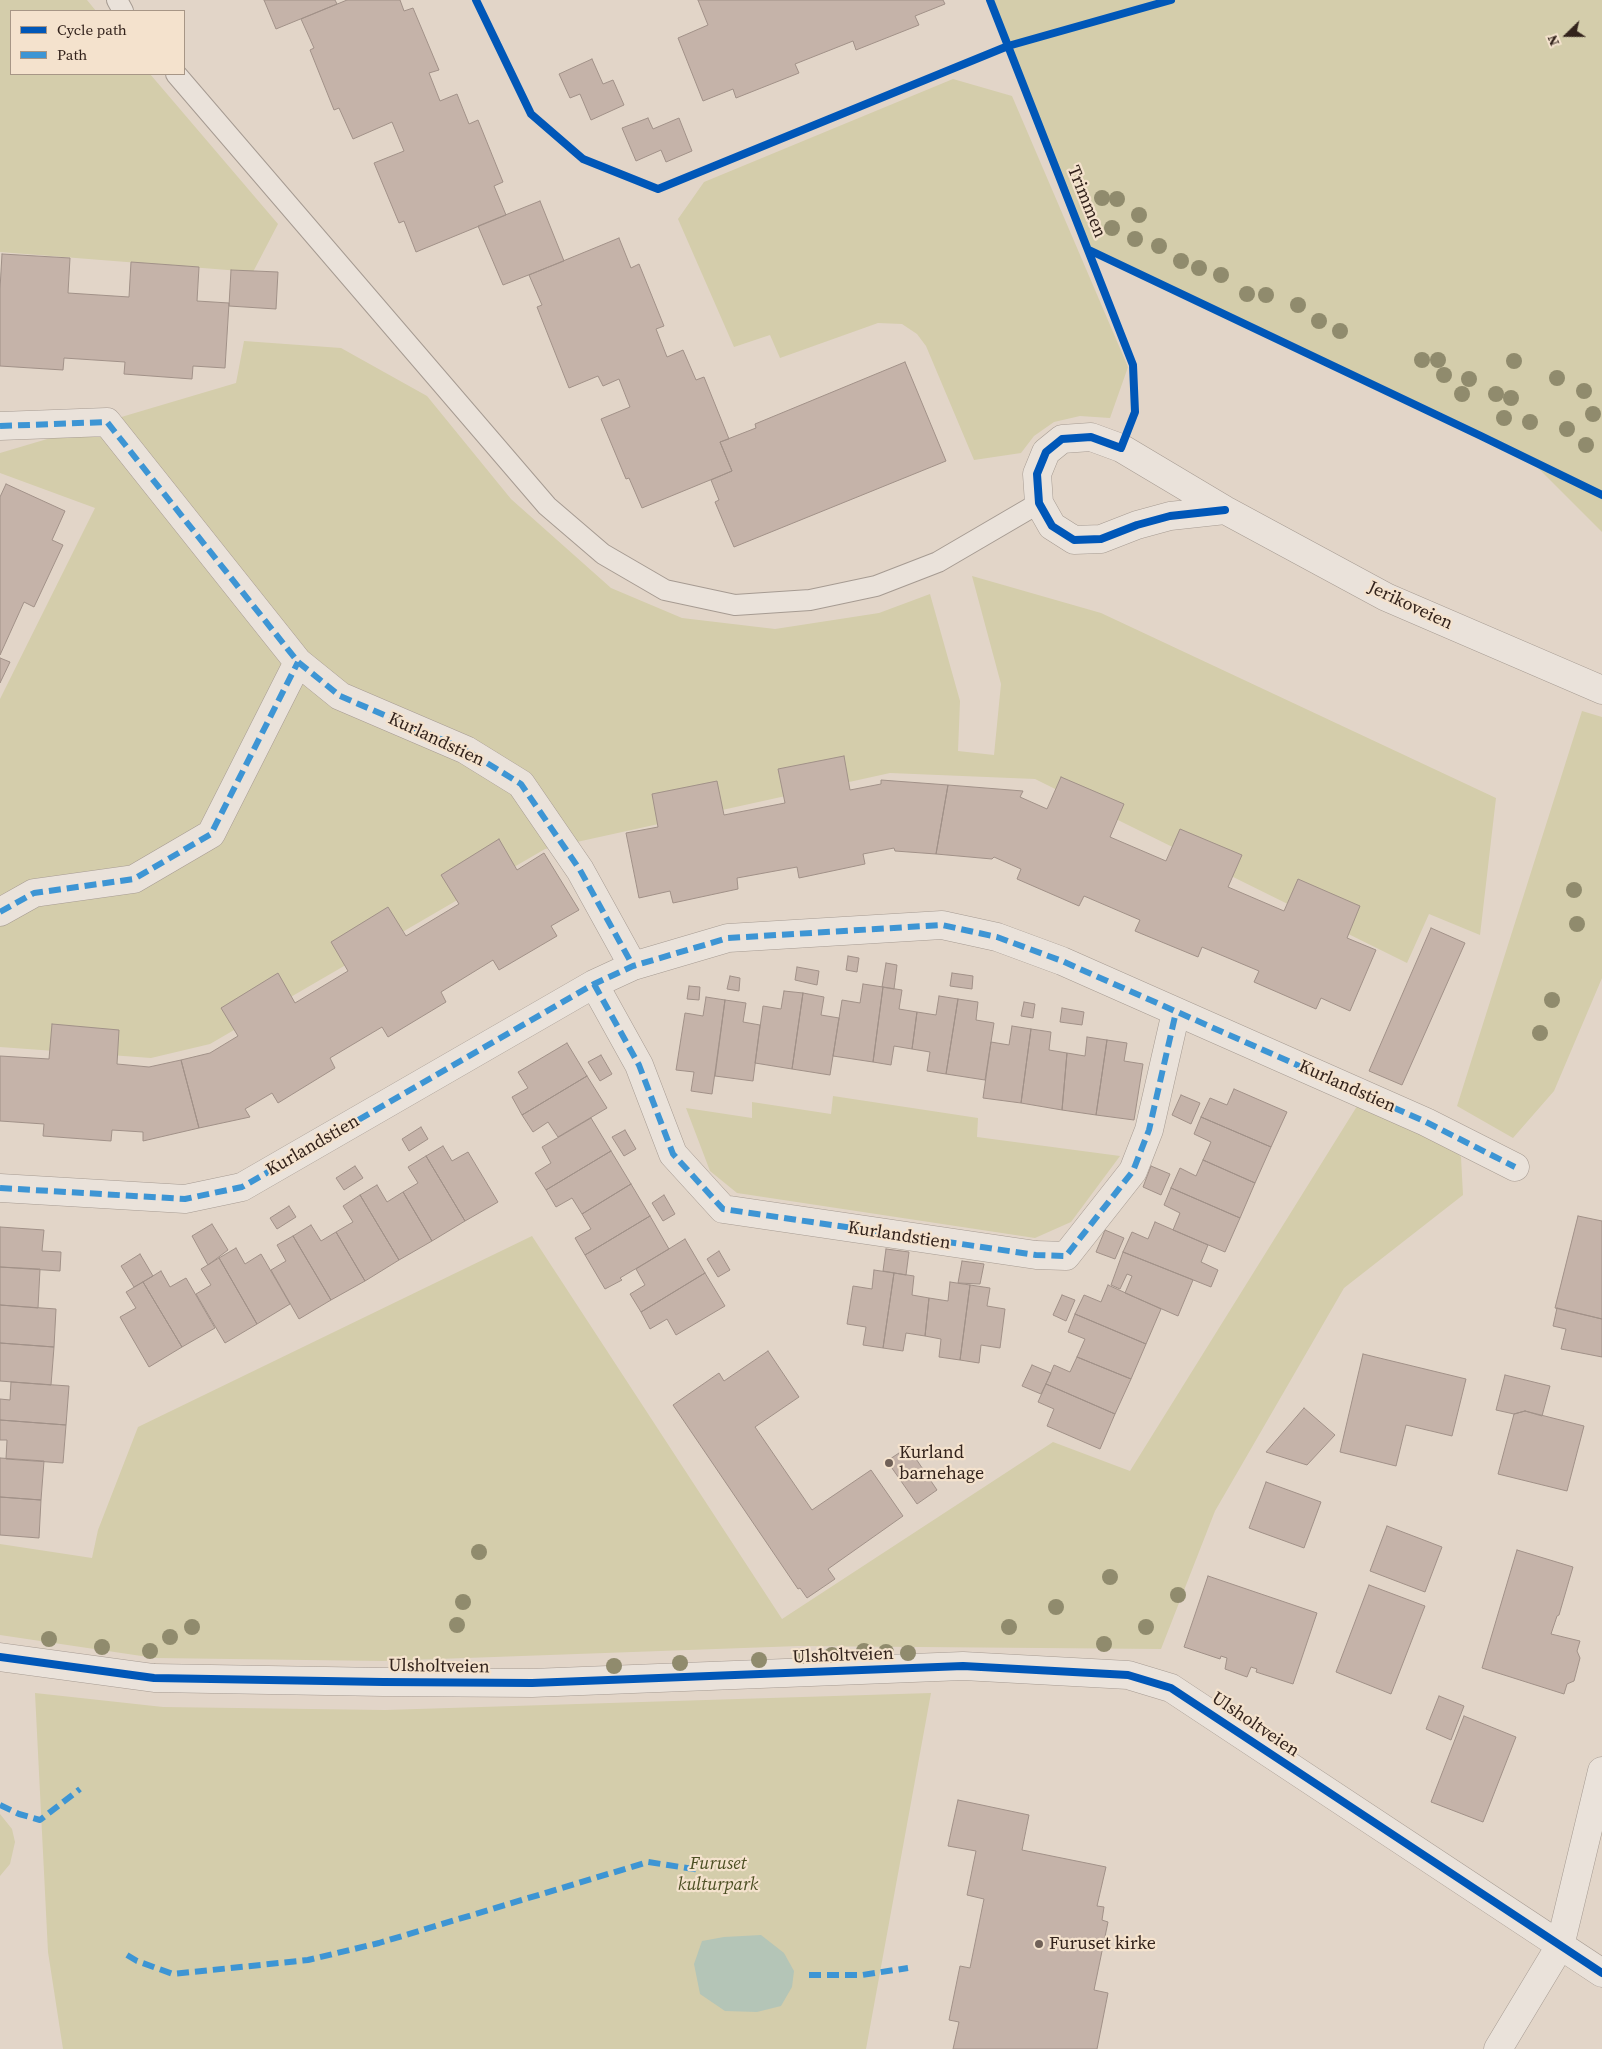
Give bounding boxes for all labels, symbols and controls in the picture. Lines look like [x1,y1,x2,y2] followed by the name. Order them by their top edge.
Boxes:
[10,10,185,75] legend
[1542,10,1592,60] north arrow
[57,19,127,40] text: Cycle path
[1542,32,1564,49] text: N
[57,44,87,65] text: Path
[1062,163,1110,241] street label: Trimmen
[1364,577,1456,635] street label: Jerikoveien
[384,708,488,772] street label: Kurlandstien
[1295,1056,1399,1118] street label: Kurlandstien
[263,1111,363,1181] street label: Kurlandstien
[846,1217,952,1255] street label: Kurlandstien
[899,1442,984,1485] place label: Kurland barnehage
[883,1457,895,1469] marker: Kurland barnehage
[792,1643,894,1669] street label: Ulsholtveien
[388,1655,490,1679] street label: Ulsholtveien
[1207,1688,1303,1762] street label: Ulsholtveien
[678,1853,758,1896] park label: Furuset kulturpark
[1049,1933,1156,1955] place label: Furuset kirke
[1033,1938,1045,1950] marker: Furuset kirke

